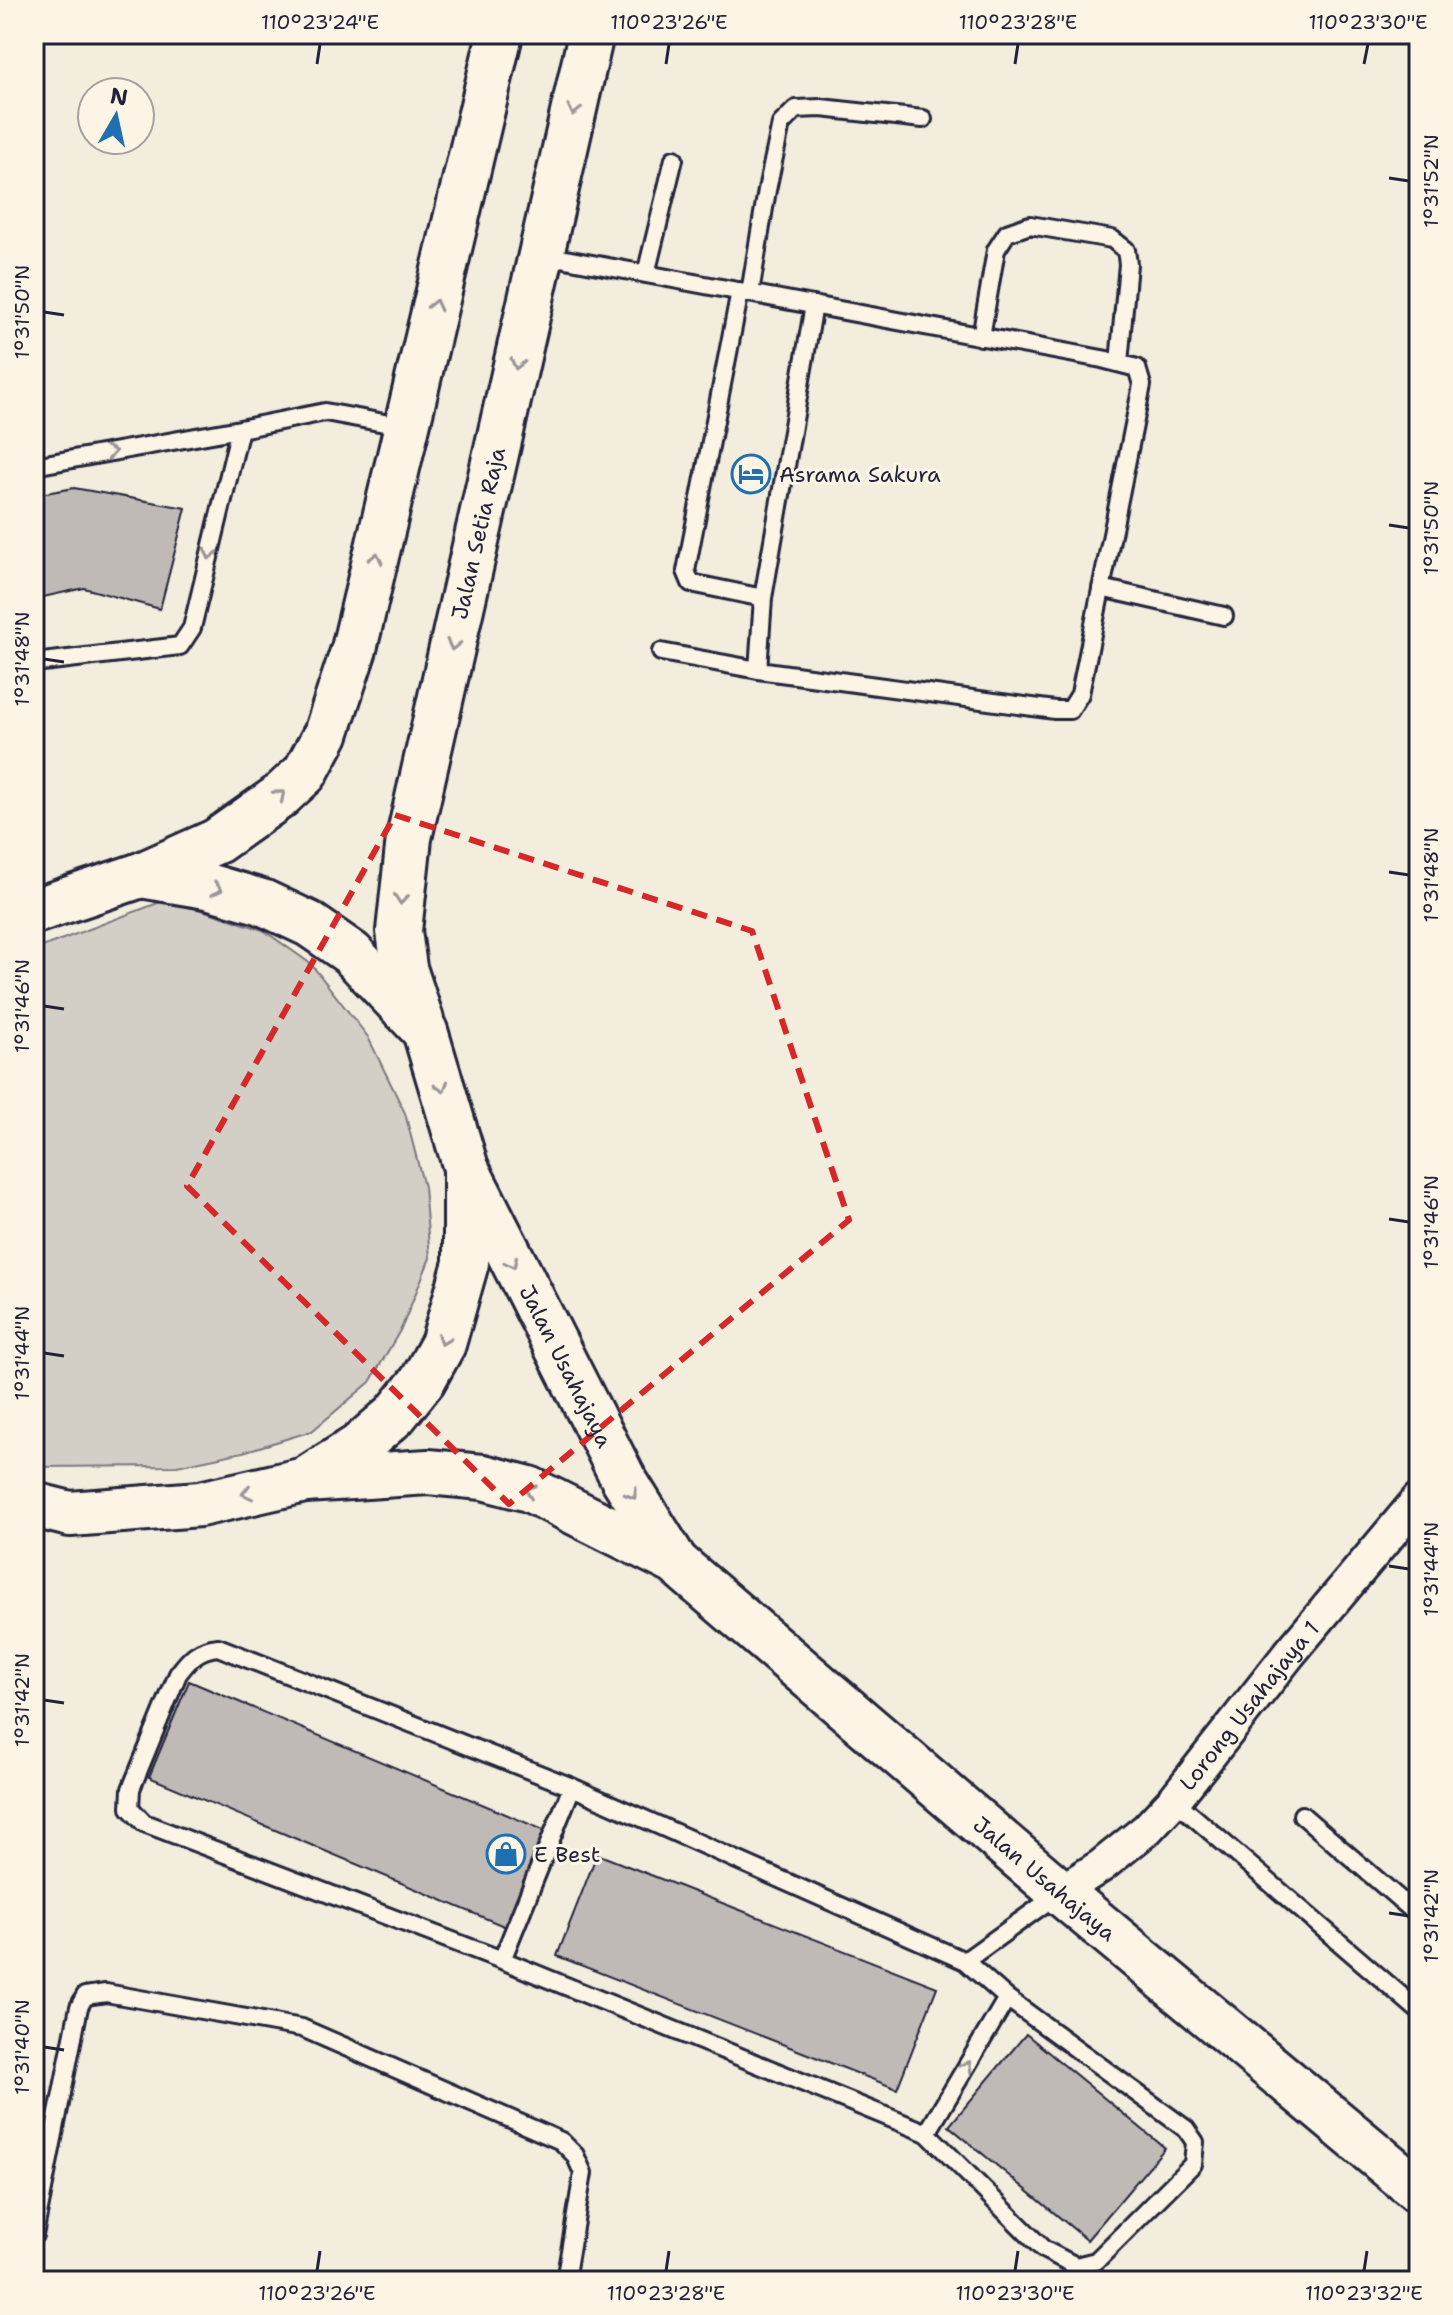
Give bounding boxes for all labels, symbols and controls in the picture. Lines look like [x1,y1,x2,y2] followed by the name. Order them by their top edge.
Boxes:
[261,9,379,35] text: 110°23'24"E
[610,9,728,35] text: 110°23'26"E
[959,9,1077,35] text: 110°23'28"E
[1308,9,1428,35] text: 110°23'30"E
[76,76,156,156] north arrow
[108,81,130,112] text: N
[566,103,583,116] one-way arrow
[1418,134,1444,228] text: 1°31'52"N
[9,265,35,359] text: 1°31'50"N
[426,299,443,313] one-way arrow
[509,356,526,370] one-way arrow
[445,444,512,622] street label: Jalan Setia Raja
[104,445,118,462] one-way arrow
[730,453,772,495] hotel icon: Asrama Sakura
[779,460,941,489] place label: Asrama Sakura
[1418,481,1444,575] text: 1°31'50"N
[202,547,219,561] one-way arrow
[366,552,383,566] one-way arrow
[9,612,35,706] text: 1°31'48"N
[445,637,462,651] one-way arrow
[271,790,285,805] one-way arrow
[1418,828,1444,922] text: 1°31'48"N
[209,880,223,896] one-way arrow
[393,893,410,906] one-way arrow
[9,959,35,1053] text: 1°31'46"N
[433,1080,449,1094] one-way arrow
[1418,1175,1444,1269] text: 1°31'46"N
[502,1255,518,1270] one-way arrow
[513,1280,619,1453] street label: Jalan Usahajaya
[9,1306,35,1400] text: 1°31'44"N
[436,1332,453,1346] one-way arrow
[241,1484,254,1501] one-way arrow
[524,1484,538,1500] one-way arrow
[623,1485,638,1500] one-way arrow
[1418,1522,1444,1616] text: 1°31'44"N
[1173,1615,1326,1796] street label: Lorong Usahajaya 1
[9,1653,35,1747] text: 1°31'42"N
[967,1810,1122,1948] street label: Jalan Usahajaya
[485,1833,527,1875] shop icon: E Best
[534,1840,600,1869] place label: E Best
[1418,1869,1444,1963] text: 1°31'42"N
[9,1999,35,2095] text: 1°31'40"N
[957,2060,973,2075] one-way arrow
[258,2280,376,2306] text: 110°23'26"E
[607,2280,725,2306] text: 110°23'28"E
[955,2280,1075,2306] text: 110°23'30"E
[1305,2280,1423,2306] text: 110°23'32"E

